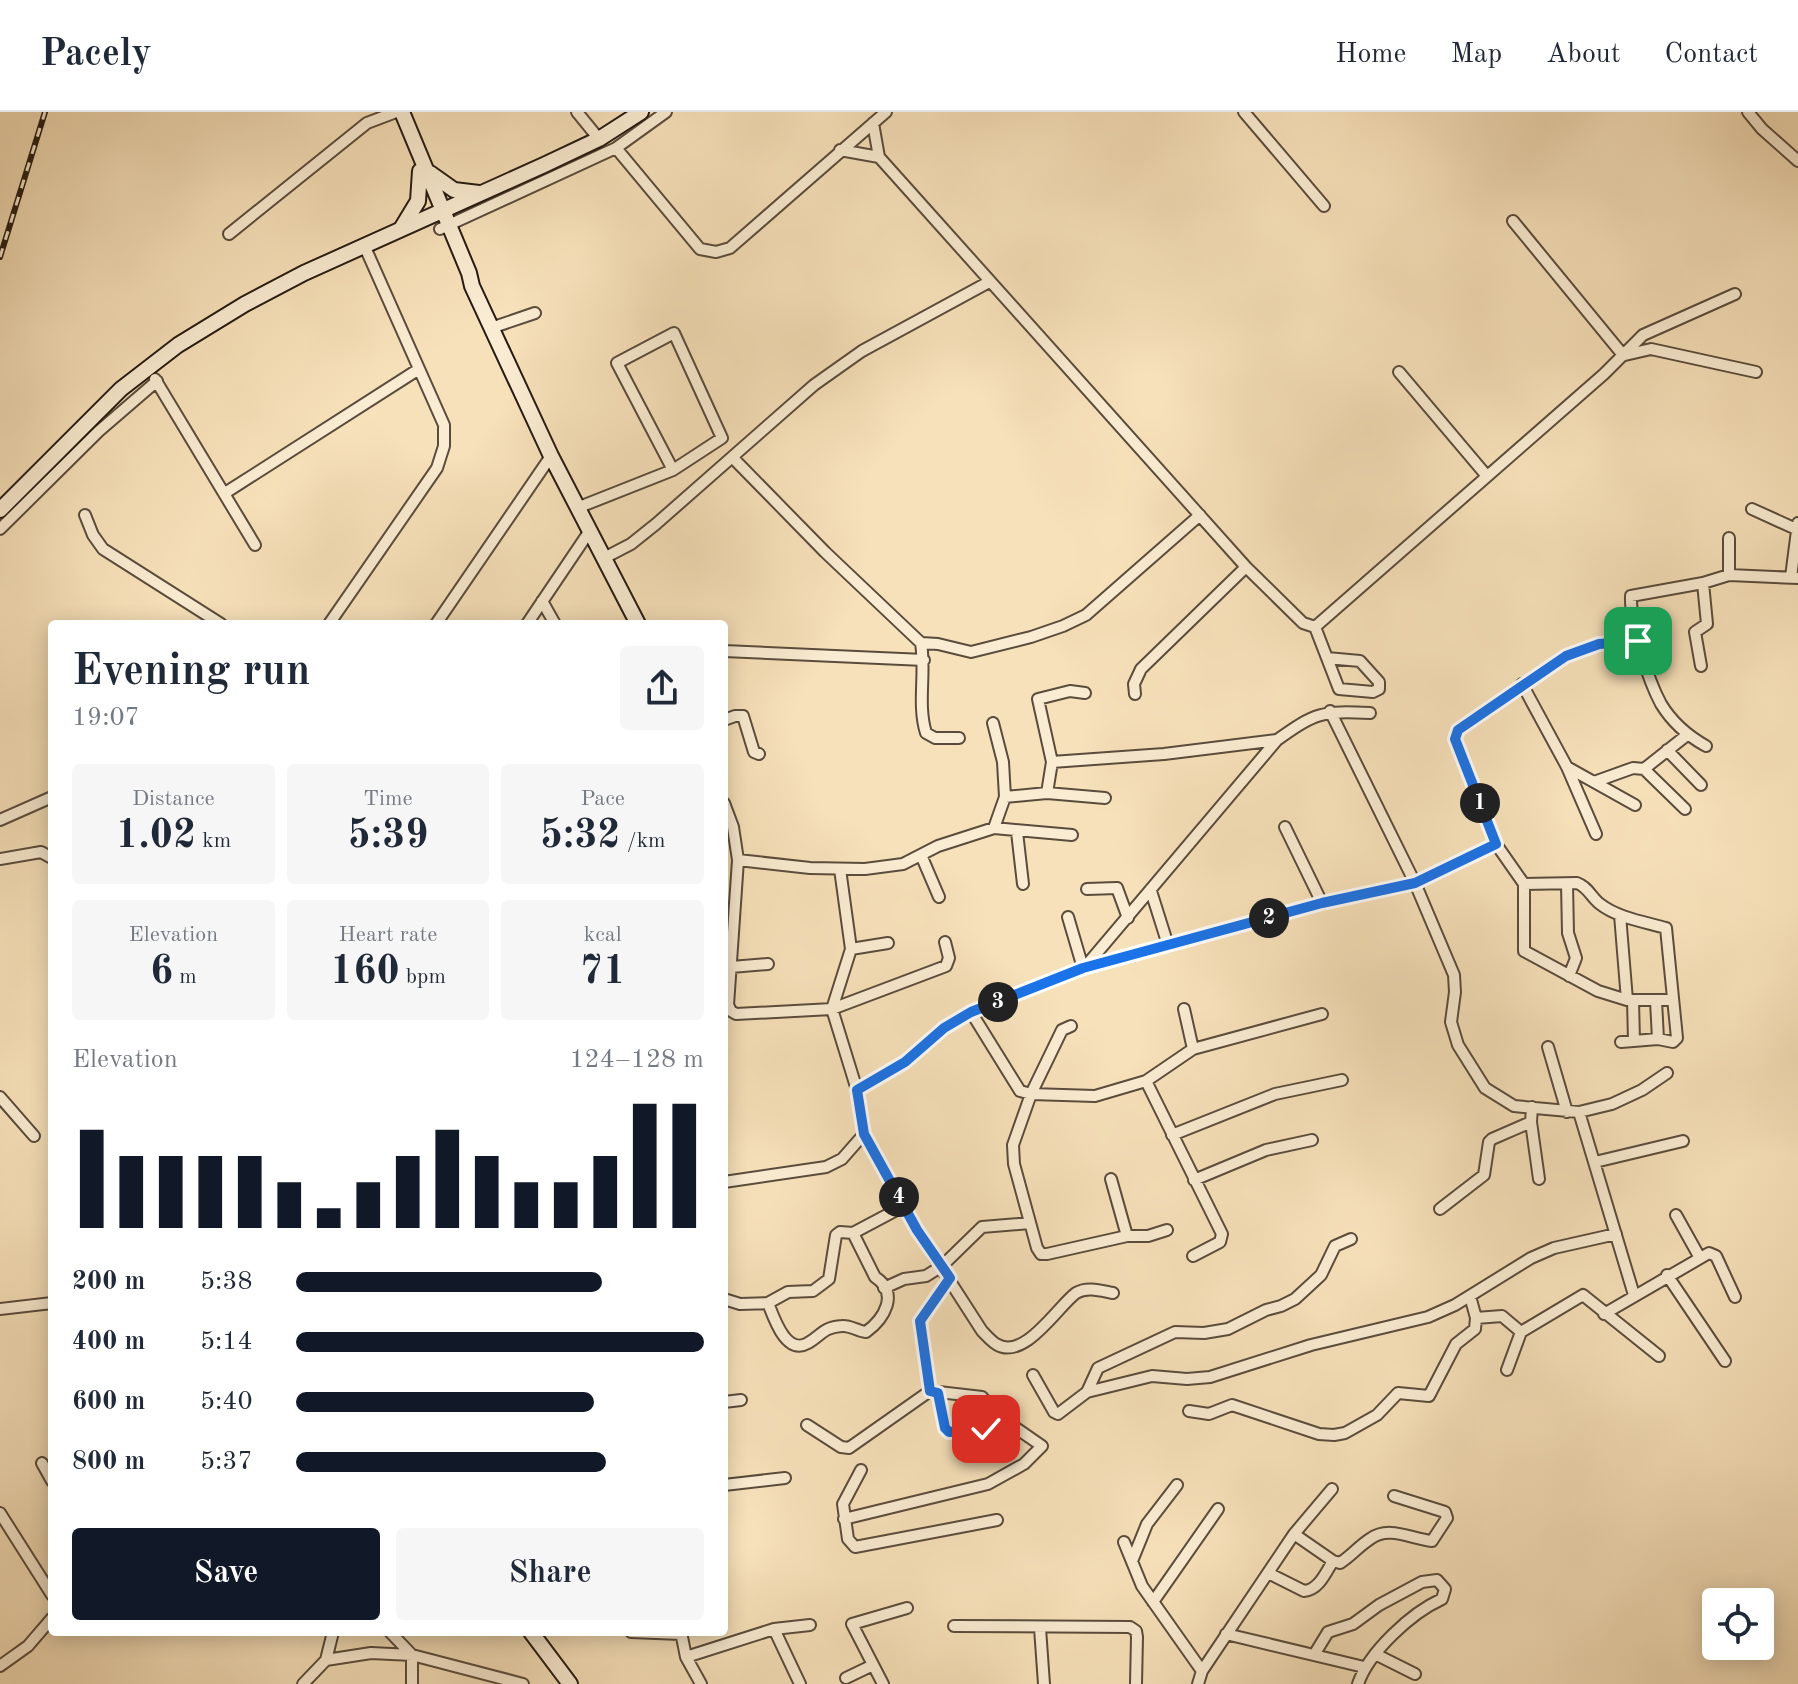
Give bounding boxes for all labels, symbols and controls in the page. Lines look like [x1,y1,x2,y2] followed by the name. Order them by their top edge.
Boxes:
[40,36,152,74] text: Pacely
[1335,41,1406,69] text: Home
[1450,41,1502,69] text: Map
[1546,41,1621,69] text: About
[1665,41,1758,69] text: Contact
[1604,607,1672,675] pin
[1616,619,1660,663] icon: arrive
[620,646,704,730] button: share
[72,650,310,694] text: Evening run
[72,705,140,731] text: 19:07
[1460,783,1500,823] pin: 1
[132,788,215,810] text: Distance
[363,788,413,810] text: Time
[580,788,625,810] text: Pace
[1474,792,1486,814] text: 1
[115,817,196,857] text: 1.02
[348,817,428,857] text: 5:39
[540,817,621,857] text: 5:32
[196,830,231,852] text: km
[621,830,666,852] text: /km
[1249,898,1289,938] pin: 2
[1263,907,1275,929] text: 2
[129,924,218,946] text: Elevation
[339,924,437,946] text: Heart rate
[584,924,622,946] text: kcal
[150,953,173,993] text: 6
[330,953,400,993] text: 160
[579,953,626,993] text: 71
[173,966,197,988] text: m
[400,966,446,988] text: bpm
[978,982,1018,1022] pin: 3
[992,991,1004,1013] text: 3
[72,1047,178,1073] text: Elevation
[569,1047,704,1073] text: 124–128 m
[879,1177,919,1217] pin: 4
[893,1186,905,1208] text: 4
[72,1269,145,1295] text: 200 m
[200,1269,253,1295] text: 5:38
[72,1329,145,1355] text: 400 m
[200,1329,253,1355] text: 5:14
[72,1389,145,1415] text: 600 m
[200,1389,253,1415] text: 5:40
[952,1395,1020,1463] pin
[964,1407,1008,1451] icon: check
[72,1449,145,1475] text: 800 m
[200,1449,253,1475] text: 5:37
[72,1528,380,1620] button: Save
[396,1528,704,1620] button: Share
[1702,1588,1774,1660] map controls
[1702,1588,1774,1660] button: locate

